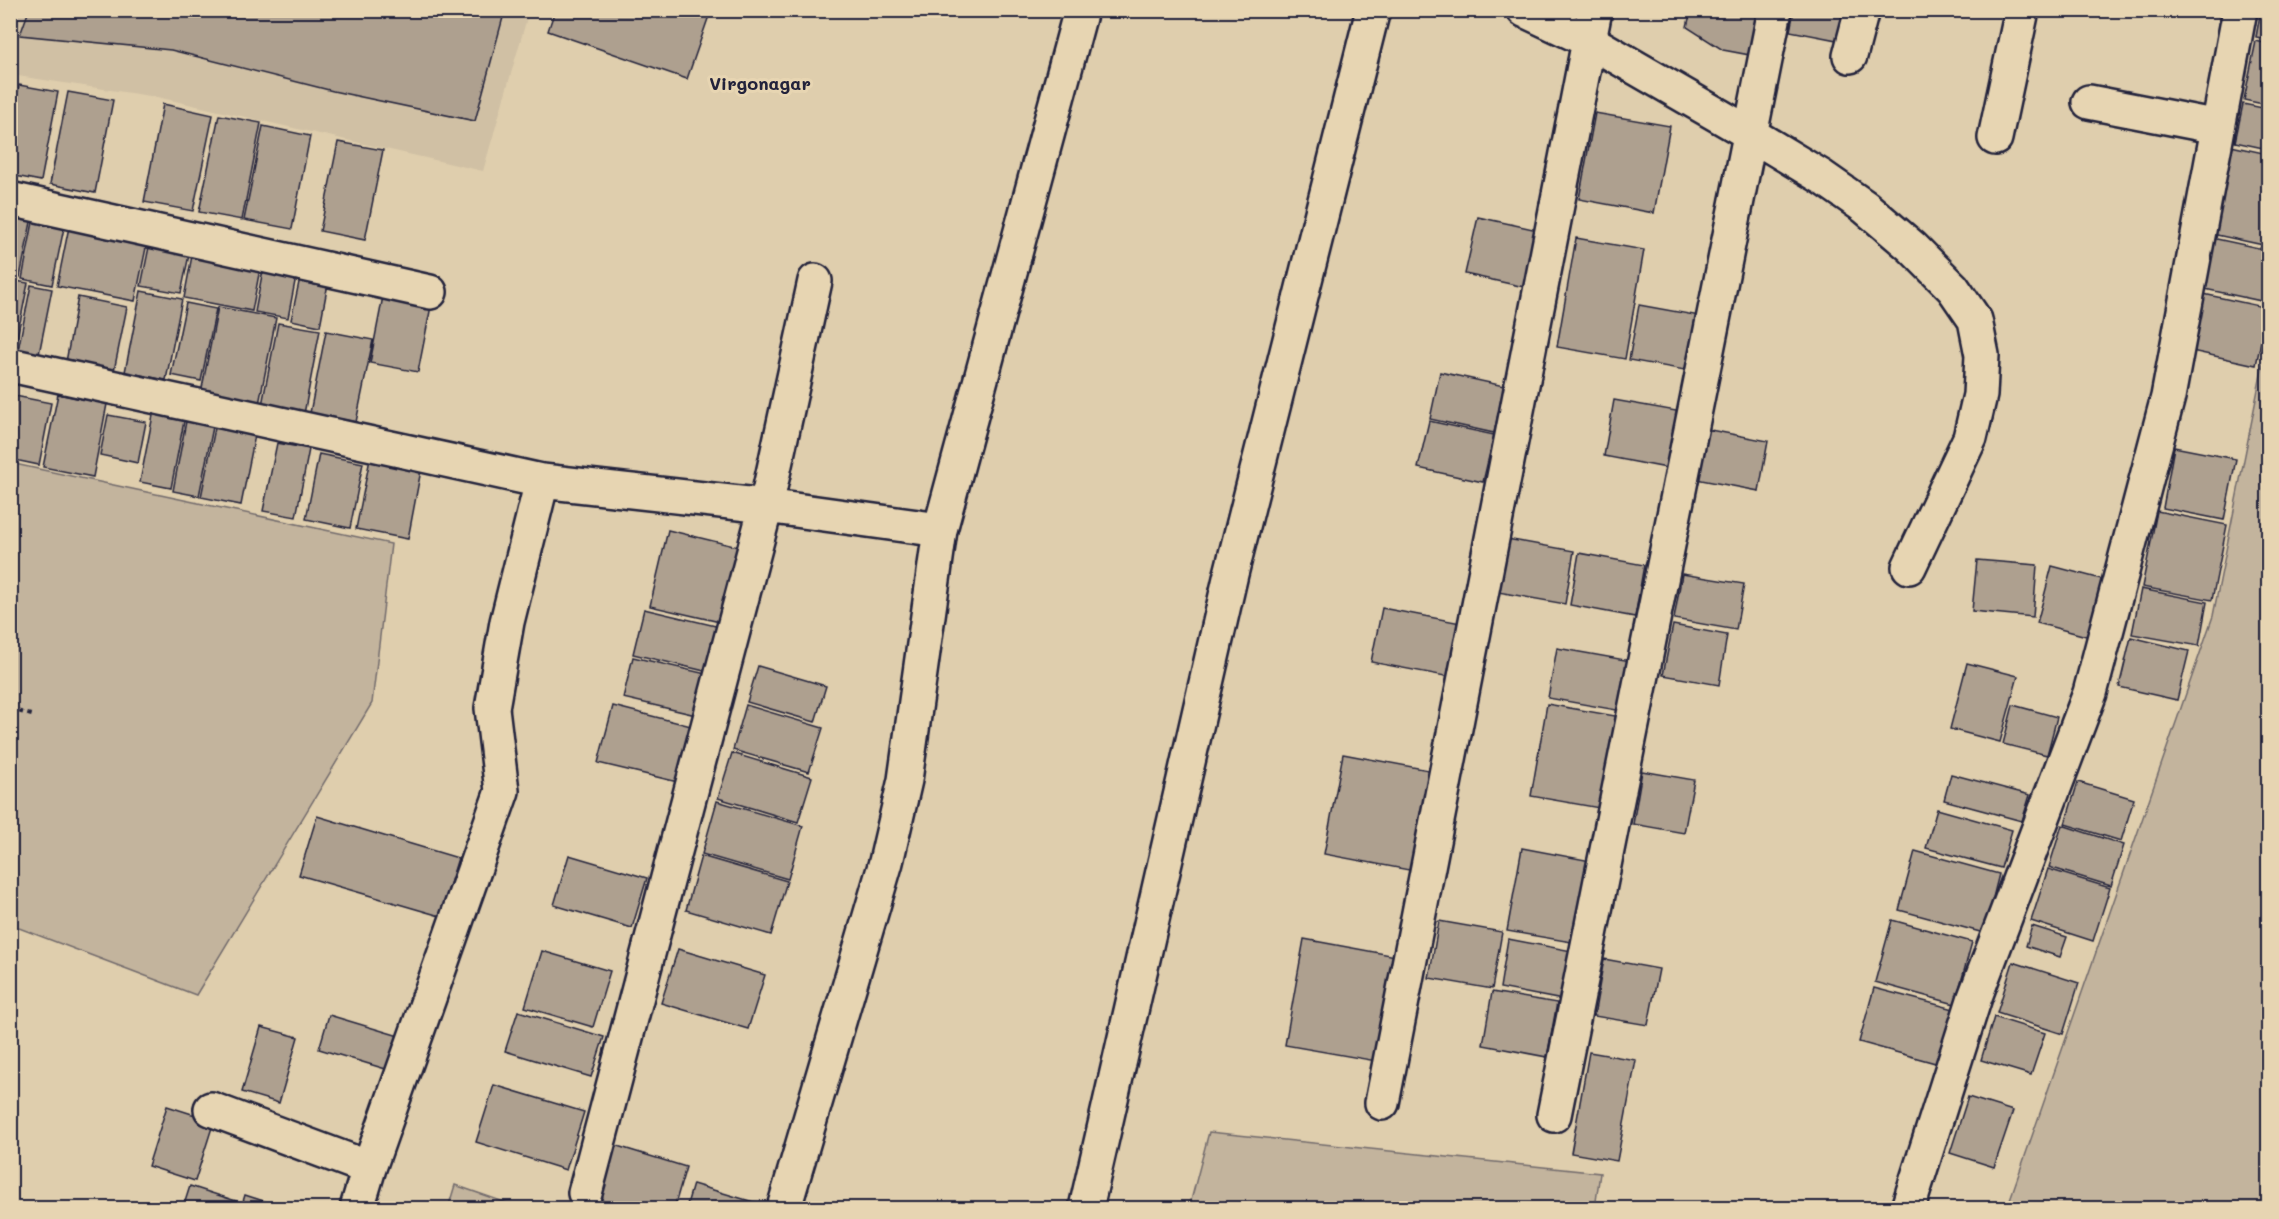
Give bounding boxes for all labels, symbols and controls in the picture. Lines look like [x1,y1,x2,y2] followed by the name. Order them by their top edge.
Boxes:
[709,71,811,95] district label: Virgonagar

